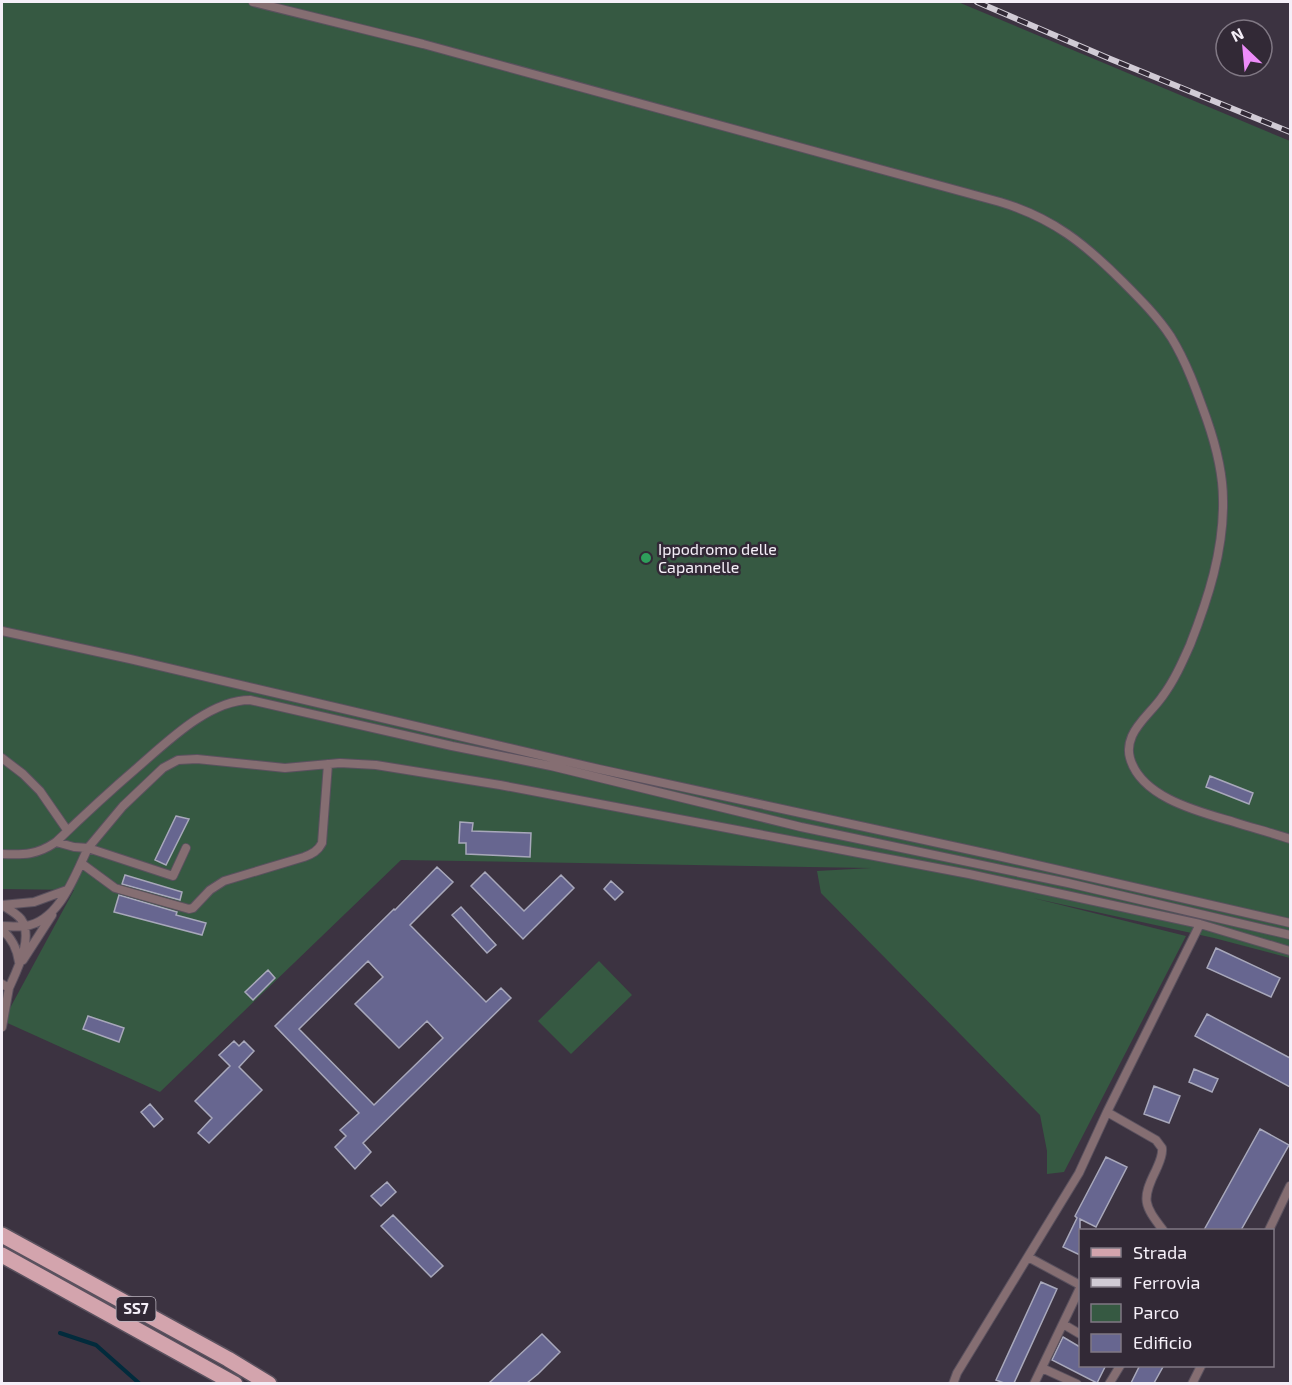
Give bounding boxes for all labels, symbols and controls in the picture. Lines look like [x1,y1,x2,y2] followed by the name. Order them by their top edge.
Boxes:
[1214,18,1274,78] north arrow
[1228,23,1247,45] text: N
[658,539,777,576] place label: Ippodromo delle Capannelle
[639,551,653,565] marker: Ippodromo delle Capannelle
[1079,1229,1274,1367] legend
[1133,1241,1187,1263] text: Strada
[1133,1271,1200,1293] text: Ferrovia
[116,1297,156,1321] road number: SS7
[1133,1301,1179,1323] text: Parco
[1133,1331,1192,1353] text: Edificio

